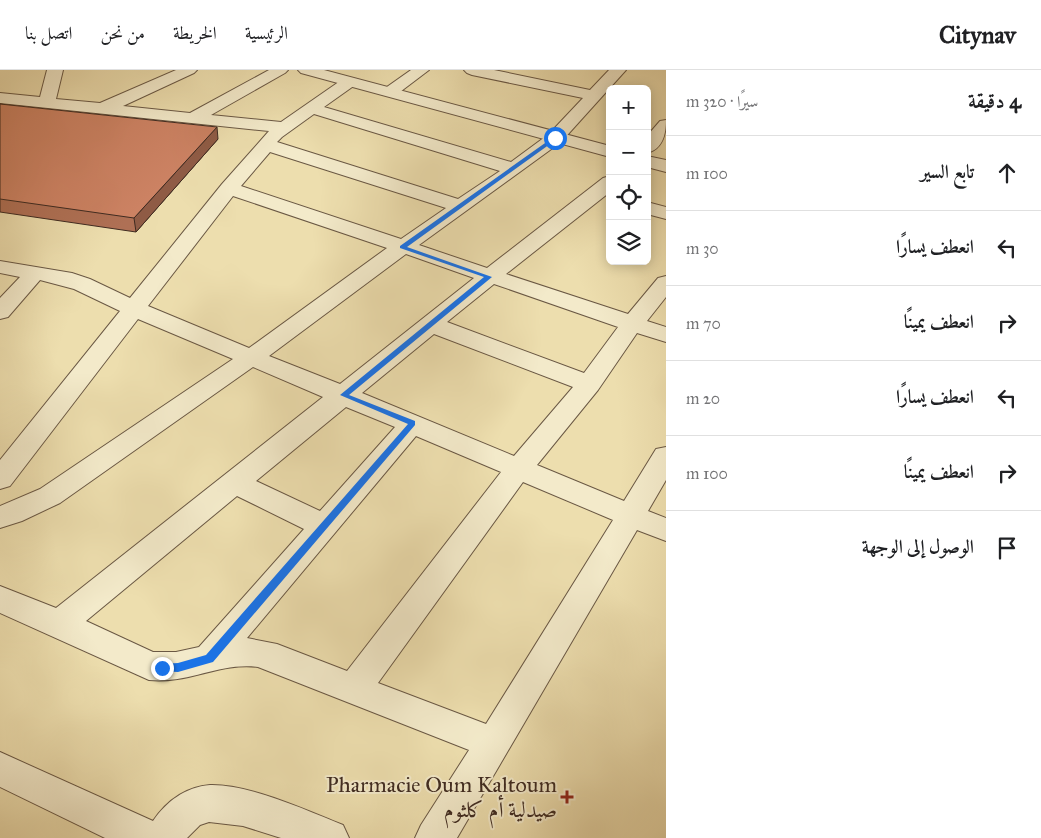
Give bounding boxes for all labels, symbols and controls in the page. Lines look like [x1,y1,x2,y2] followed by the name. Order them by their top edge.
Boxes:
[939,20,1016,50] text: Citynav
[25,22,72,44] text: اتصل بنا
[100,22,145,44] text: من نحن
[173,22,217,44] text: الخريطة
[245,22,288,44] text: الرئيسية
[606,85,651,265] map controls
[606,85,651,130] button: +
[968,88,1021,114] text: 4 دقيقة
[686,92,758,111] text: سيرًا · 320 m
[544,127,567,150] route start
[606,130,651,175] button: −
[993,159,1021,187] icon: ahead
[920,160,974,183] text: تابع السير
[686,164,728,183] text: 100 m
[606,175,651,220] button: locate
[606,220,651,265] button: layers
[993,234,1021,262] icon: left
[896,235,974,258] text: انعطف يسارًا
[686,239,719,258] text: 30 m
[993,309,1021,337] icon: right
[904,310,974,333] text: انعطف يمينًا
[686,314,721,333] text: 70 m
[993,384,1021,412] icon: left
[896,385,974,408] text: انعطف يسارًا
[686,389,720,408] text: 20 m
[993,459,1021,487] icon: right
[904,460,974,483] text: انعطف يمينًا
[686,464,728,483] text: 100 m
[993,534,1021,562] icon: arrive
[862,535,974,558] text: الوصول إلى الوجهة
[151,657,174,680] route end
[326,771,558,829] place label: Pharmacie Oum Kaltoum صيدلية أم كلثوم
[561,791,573,803] marker: Pharmacie Oum Kaltoum صيدلية أم كلثوم

